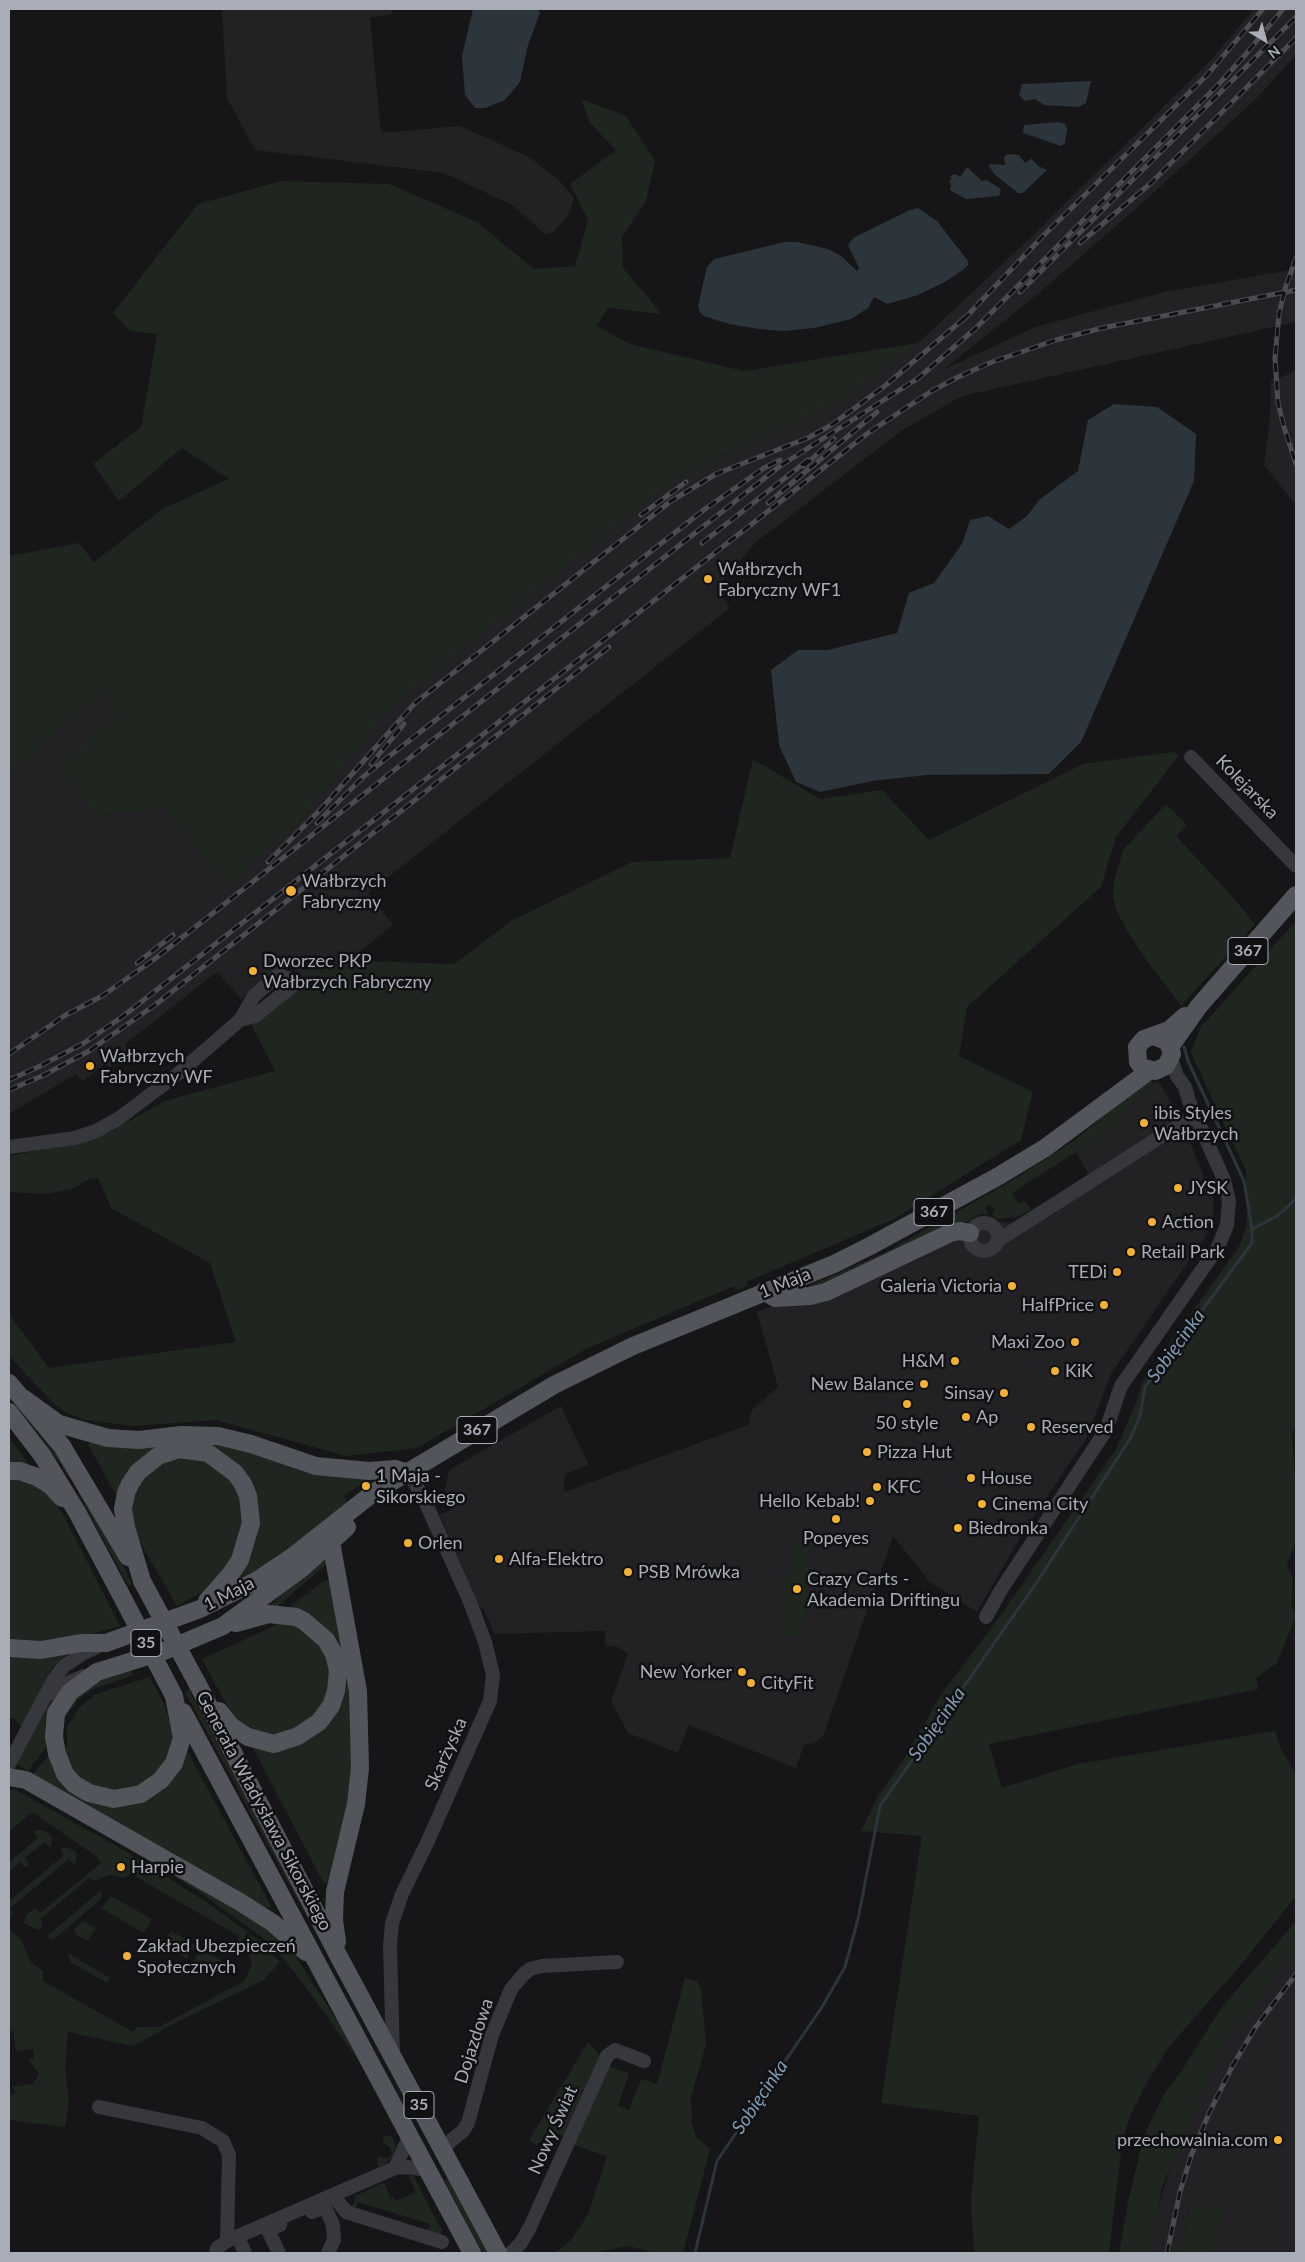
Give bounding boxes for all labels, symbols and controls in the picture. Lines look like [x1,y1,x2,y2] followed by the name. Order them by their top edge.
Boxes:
[1240,15,1290,65] north arrow
[1265,42,1284,62] text: N
[718,558,841,600] place label: Wałbrzych Fabryczny WF1
[702,573,714,585] marker: Wałbrzych Fabryczny WF1
[1211,750,1283,824] street label: Kolejarska
[302,870,387,912] place label: Wałbrzych Fabryczny
[284,884,298,898] marker: Wałbrzych Fabryczny
[1228,938,1268,964] road number: 367
[263,950,431,992] place label: Dworzec PKP Wałbrzych Fabryczny
[247,965,259,977] marker: Dworzec PKP Wałbrzych Fabryczny
[100,1045,213,1088] place label: Wałbrzych Fabryczny WF
[84,1060,96,1072] marker: Wałbrzych Fabryczny WF
[1154,1102,1239,1144] place label: ibis Styles Wałbrzych
[1138,1117,1150,1129] marker: ibis Styles Wałbrzych
[1188,1177,1228,1199] place label: JYSK
[1172,1182,1184,1194] marker: JYSK
[914,1198,954,1226] road number: 367
[1162,1211,1214,1233] place label: Action
[1146,1216,1158,1228] marker: Action
[1141,1241,1225,1263] place label: Retail Park
[1125,1246,1137,1258] marker: Retail Park
[1068,1261,1107,1283] place label: TEDi
[756,1263,814,1303] street label: 1 Maja
[1111,1266,1123,1278] marker: TEDi
[880,1275,1002,1297] place label: Galeria Victoria
[1006,1280,1018,1292] marker: Galeria Victoria
[1022,1294,1094,1316] place label: HalfPrice
[1098,1299,1110,1311] marker: HalfPrice
[1142,1305,1210,1387] water label: Sobięcinka
[991,1331,1065,1353] place label: Maxi Zoo
[1069,1336,1081,1348] marker: Maxi Zoo
[902,1350,945,1372] place label: H&M
[949,1355,961,1367] marker: H&M
[1065,1360,1093,1382] place label: KiK
[1049,1365,1061,1377] marker: KiK
[811,1373,914,1395] place label: New Balance
[918,1378,930,1390] marker: New Balance
[944,1382,994,1404] place label: Sinsay
[998,1387,1010,1399] marker: Sinsay
[901,1398,913,1410] marker: 50 style
[976,1406,998,1428] place label: Ap
[960,1411,972,1423] marker: Ap
[876,1412,938,1434] place label: 50 style
[457,1416,497,1444] road number: 367
[1041,1416,1114,1438] place label: Reserved
[1025,1421,1037,1433] marker: Reserved
[877,1441,952,1463] place label: Pizza Hut
[861,1446,873,1458] marker: Pizza Hut
[376,1465,466,1508] place label: 1 Maja - Sikorskiego
[981,1467,1032,1489] place label: House
[965,1472,977,1484] marker: House
[887,1476,921,1498] place label: KFC
[360,1480,372,1492] marker: 1 Maja - Sikorskiego
[871,1481,883,1493] marker: KFC
[759,1490,860,1512] place label: Hello Kebab!
[992,1493,1088,1515] place label: Cinema City
[864,1495,876,1507] marker: Hello Kebab!
[976,1498,988,1510] marker: Cinema City
[830,1513,842,1525] marker: Popeyes
[968,1517,1048,1539] place label: Biedronka
[952,1522,964,1534] marker: Biedronka
[803,1527,869,1549] place label: Popeyes
[418,1532,463,1554] place label: Orlen
[402,1537,414,1549] marker: Orlen
[509,1548,603,1570] place label: Alfa-Elektro
[493,1553,505,1565] marker: Alfa-Elektro
[638,1561,740,1583] place label: PSB Mrówka
[622,1566,634,1578] marker: PSB Mrówka
[807,1568,960,1610] place label: Crazy Carts - Akademia Driftingu
[200,1572,258,1616] street label: 1 Maja
[791,1583,803,1595] marker: Crazy Carts - Akademia Driftingu
[131,1630,161,1656] road number: 35
[640,1661,732,1683] place label: New Yorker
[736,1666,748,1678] marker: New Yorker
[761,1672,814,1694] place label: CityFit
[745,1677,757,1689] marker: CityFit
[903,1683,971,1765] water label: Sobięcinka
[192,1688,336,1934] street label: Generała Władysława Sikorskiego
[420,1714,472,1794] street label: Skarżyska
[131,1856,184,1878] place label: Harpie
[115,1861,127,1873] marker: Harpie
[137,1935,296,1978] place label: Zakład Ubezpieczeń Społecznych
[121,1950,133,1962] marker: Zakład Ubezpieczeń Społecznych
[450,1996,498,2086] street label: Dojazdowa
[727,2056,793,2138] water label: Sobięcinka
[524,2082,582,2178] street label: Nowy Świat
[404,2092,434,2118] road number: 35
[1117,2129,1268,2151] place label: przechowalnia.com
[1272,2134,1284,2146] marker: przechowalnia.com

